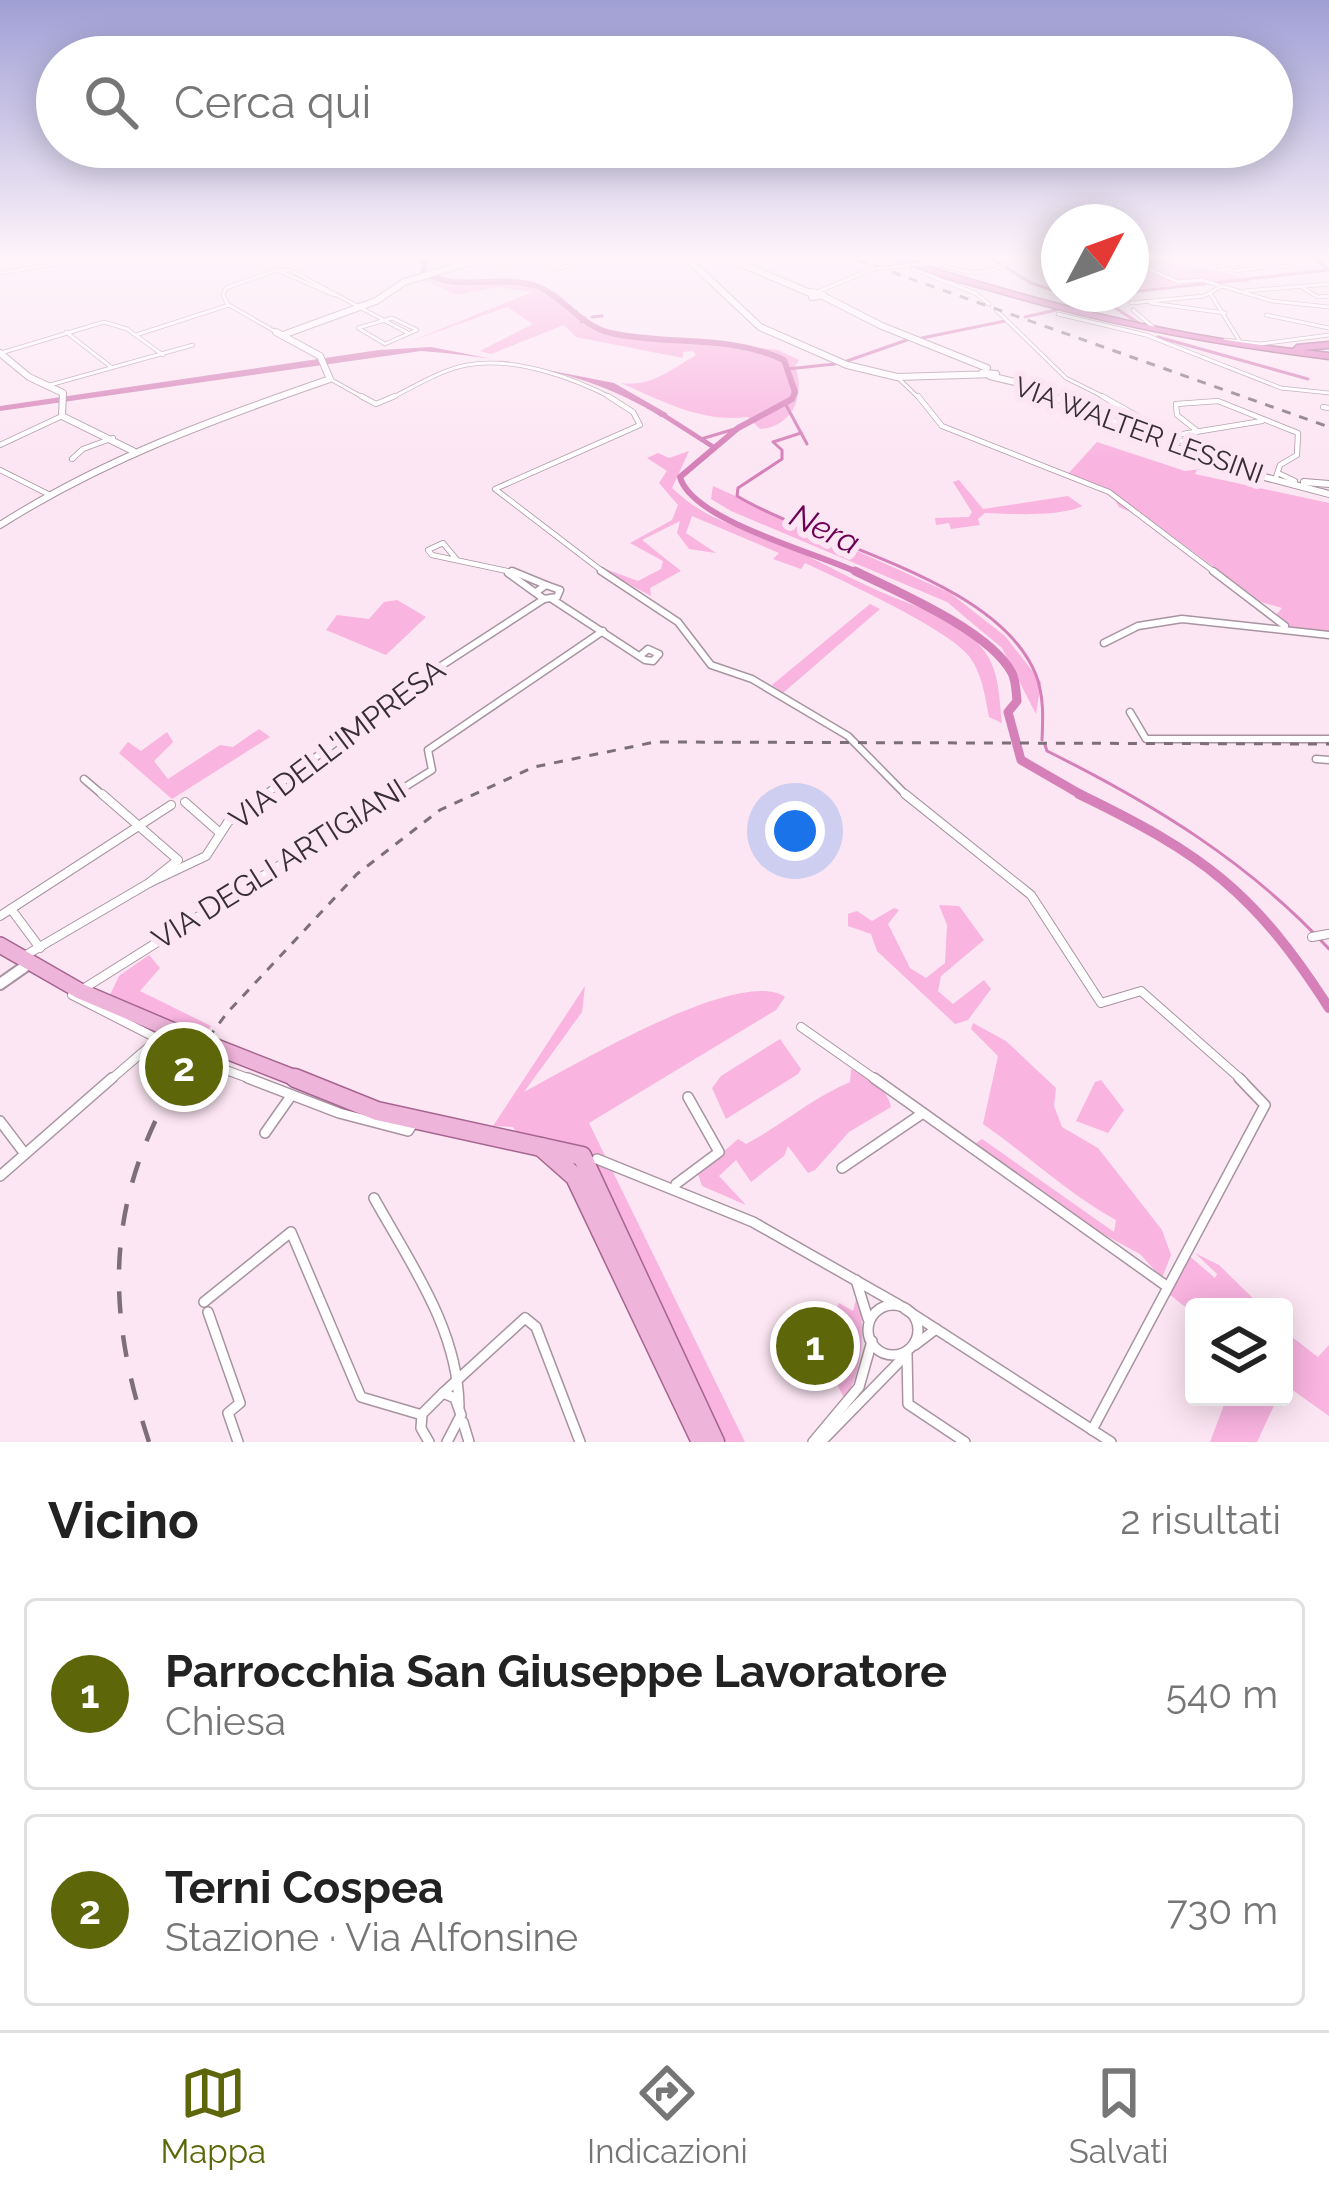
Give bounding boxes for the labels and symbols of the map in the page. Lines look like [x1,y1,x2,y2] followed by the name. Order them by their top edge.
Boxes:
[1041,204,1149,312] north arrow
[1010,371,1268,489] street label: VIA WALTER LESSINI
[784,496,866,562] water label: Nera
[222,652,452,836] street label: VIA DELL'IMPRESA
[146,772,412,956] street label: VIA DEGLI ARTIGIANI
[765,801,825,861] your location
[145,1022,223,1112] pin: 2
[776,1301,854,1391] pin: 1

